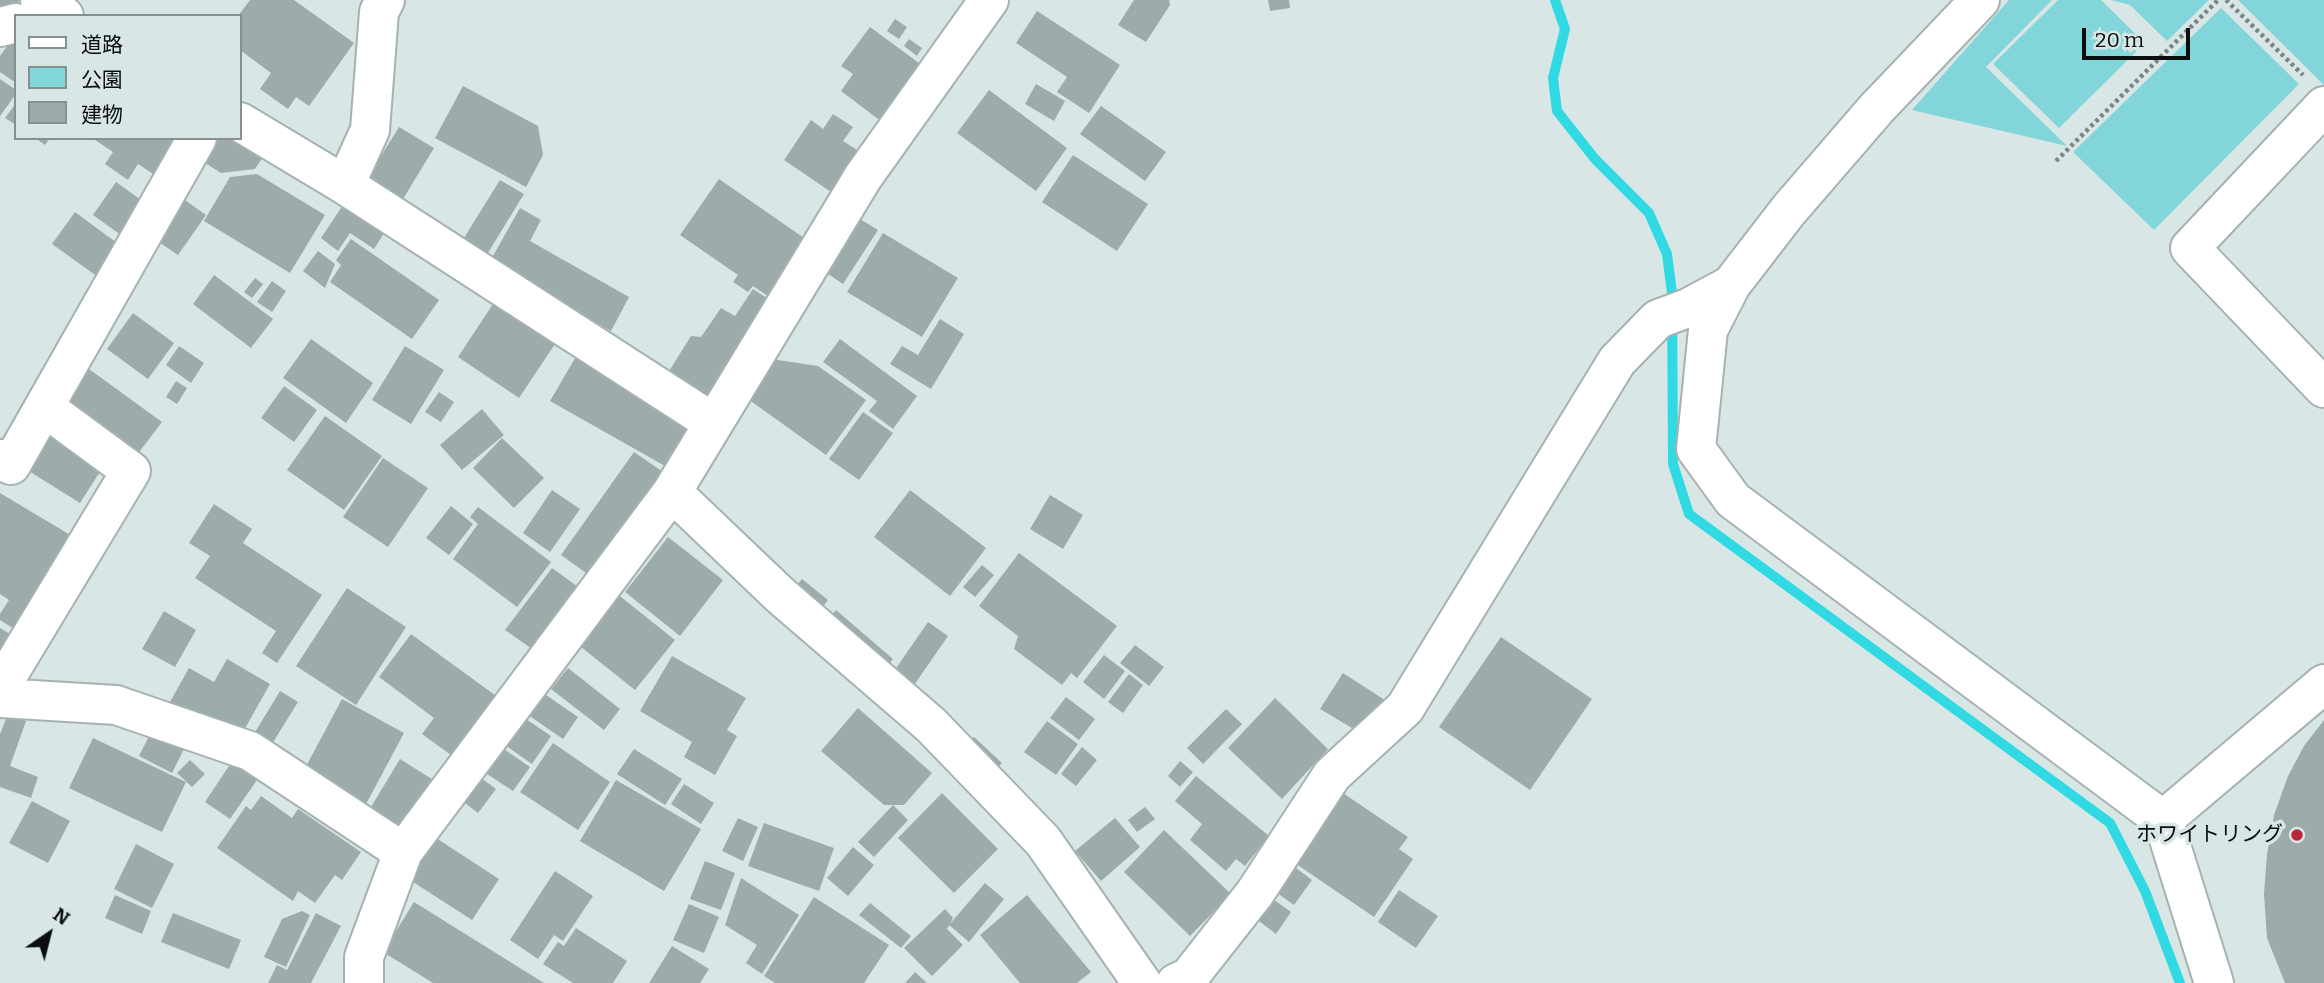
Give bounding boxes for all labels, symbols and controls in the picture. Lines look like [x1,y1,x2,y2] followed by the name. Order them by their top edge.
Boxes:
[14,14,242,140] legend
[2086,14,2194,58] scale bar
[2095,27,2144,53] text: 20 m
[81,32,123,58] text: 道路
[81,67,123,93] text: 公園
[81,102,123,128] text: 建物
[2136,822,2283,848] place label: ホワイトリング
[2289,827,2305,843] marker: ホワイトリング
[14,899,84,969] north arrow
[49,903,74,930] text: N

